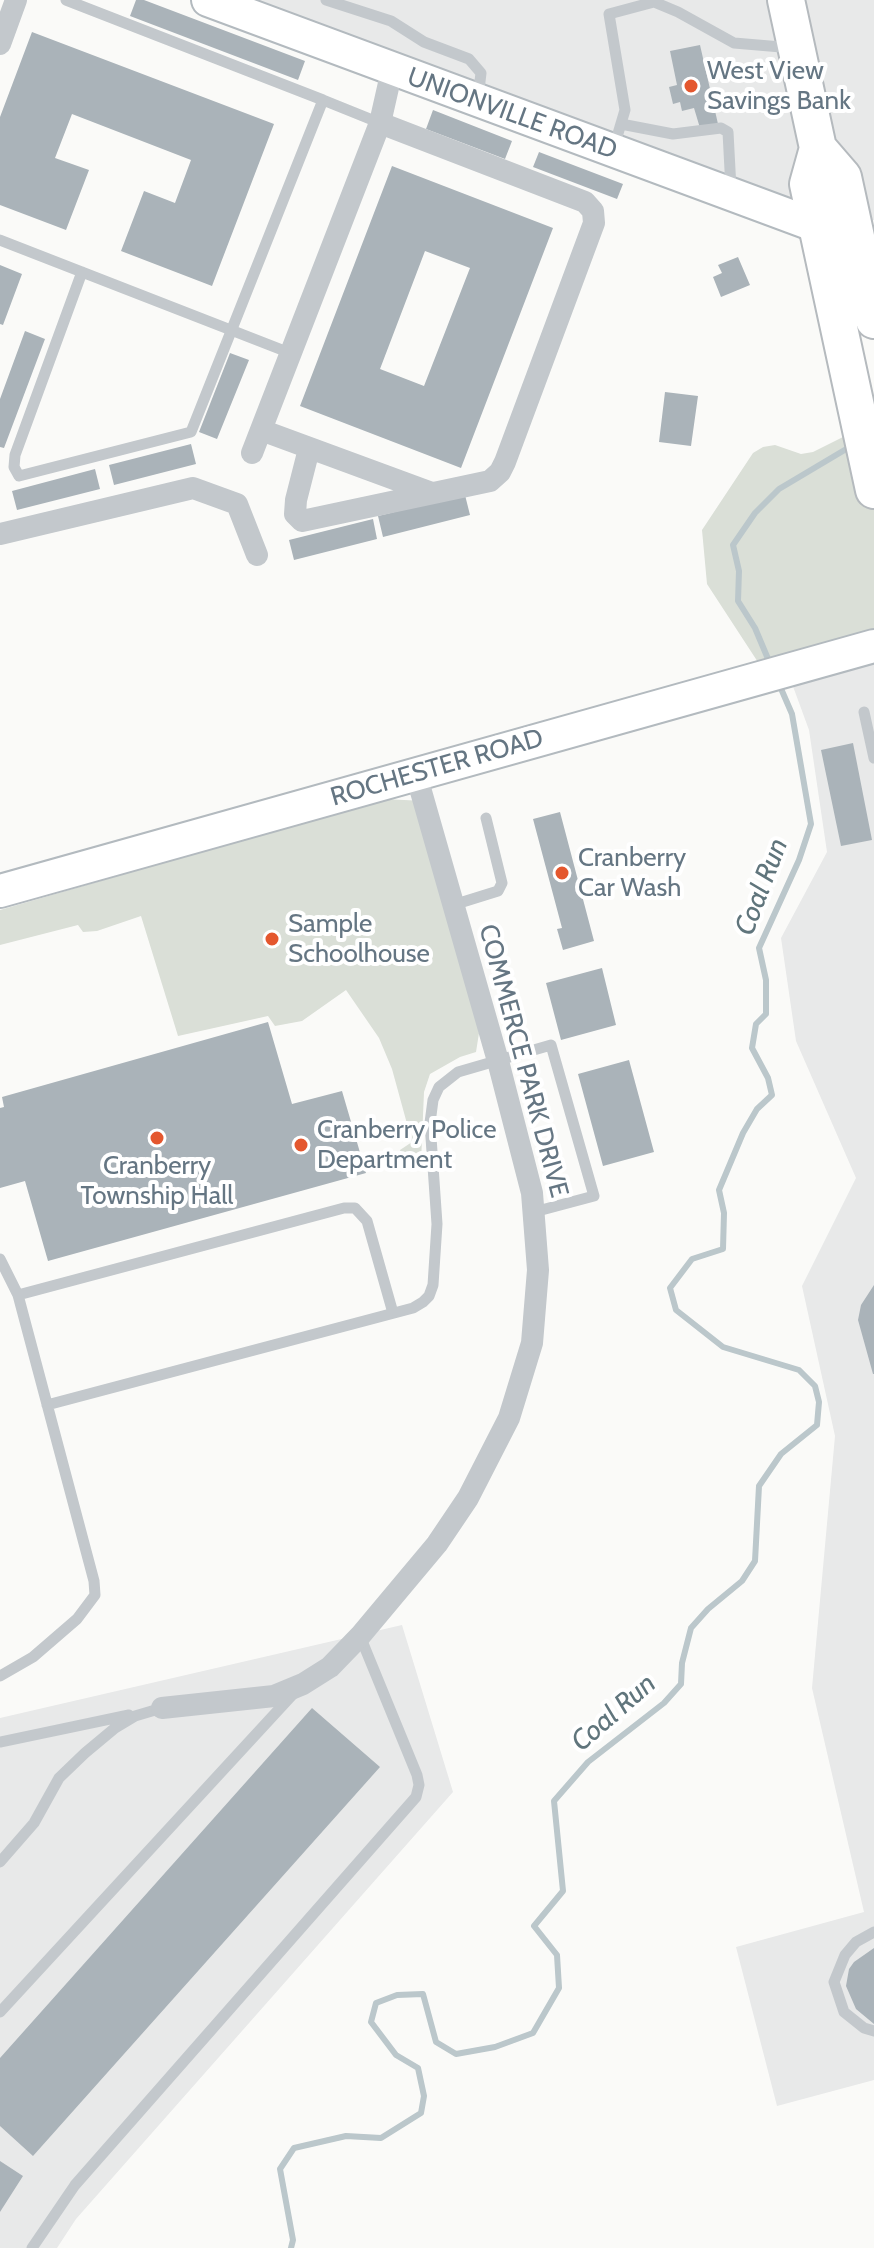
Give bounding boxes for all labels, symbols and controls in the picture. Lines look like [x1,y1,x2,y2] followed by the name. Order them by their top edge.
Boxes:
[707,55,851,116] place label: West View Savings Bank
[403,62,621,166] street label: UNIONVILLE ROAD
[682,77,700,95] marker: West View Savings Bank
[327,723,547,813] street label: ROCHESTER ROAD
[728,834,796,940] water label: Coal Run
[578,842,686,904] place label: Cranberry Car Wash
[553,864,571,882] marker: Cranberry Car Wash
[288,908,430,970] place label: Sample Schoolhouse
[471,921,575,1201] street label: COMMERCE PARK DRIVE
[263,930,281,948] marker: Sample Schoolhouse
[317,1114,496,1176] place label: Cranberry Police Department
[148,1129,166,1147] marker: Cranberry Township Hall
[292,1136,310,1154] marker: Cranberry Police Department
[81,1150,233,1212] place label: Cranberry Township Hall
[565,1667,663,1759] water label: Coal Run

